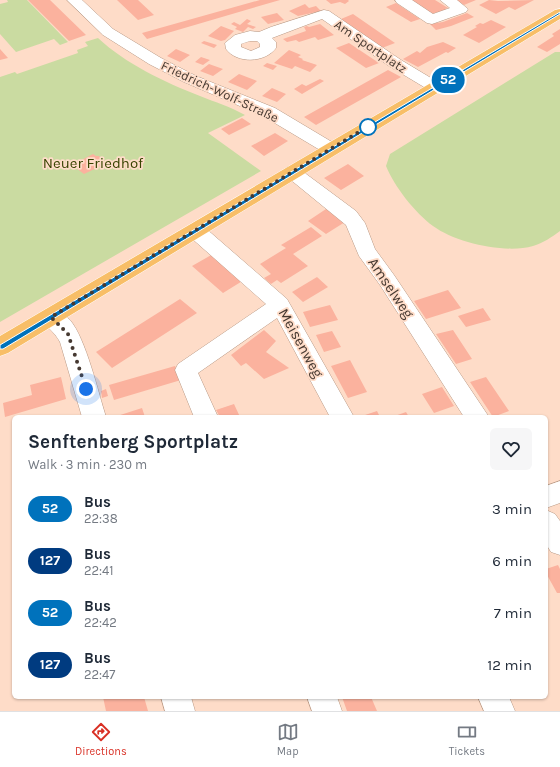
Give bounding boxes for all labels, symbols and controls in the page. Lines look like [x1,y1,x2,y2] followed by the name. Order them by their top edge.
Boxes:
[332,17,410,76] street label: Am Sportplatz
[159,58,281,125] street label: Friedrich-Wolf-Straße
[430,67,466,93] line badge: 52
[440,71,456,88] text: 52
[359,118,377,136] unlabelled marker
[43,154,144,172] park label: Neuer Friedhof
[364,254,418,322] street label: Amselweg
[275,305,328,381] street label: Meisenweg
[76,379,96,399] your location
[490,428,532,470] button: heart
[28,431,238,453] text: Senftenberg Sportplatz
[28,457,147,472] text: Walk · 3 min · 230 m
[84,493,111,511] text: Bus
[42,500,58,517] text: 52
[492,500,532,518] text: 3 min
[84,511,118,526] text: 22:38
[84,545,111,563] text: Bus
[40,552,60,569] text: 127
[492,552,532,570] text: 6 min
[84,563,114,578] text: 22:41
[84,597,111,615] text: Bus
[42,604,58,621] text: 52
[494,604,532,622] text: 7 min
[84,615,117,630] text: 22:42
[84,649,111,667] text: Bus
[40,656,60,673] text: 127
[487,656,532,674] text: 12 min
[84,667,115,682] text: 22:47
[75,721,127,758] tab: Directions
[277,721,299,758] tab: Map
[449,721,485,758] tab: Tickets

